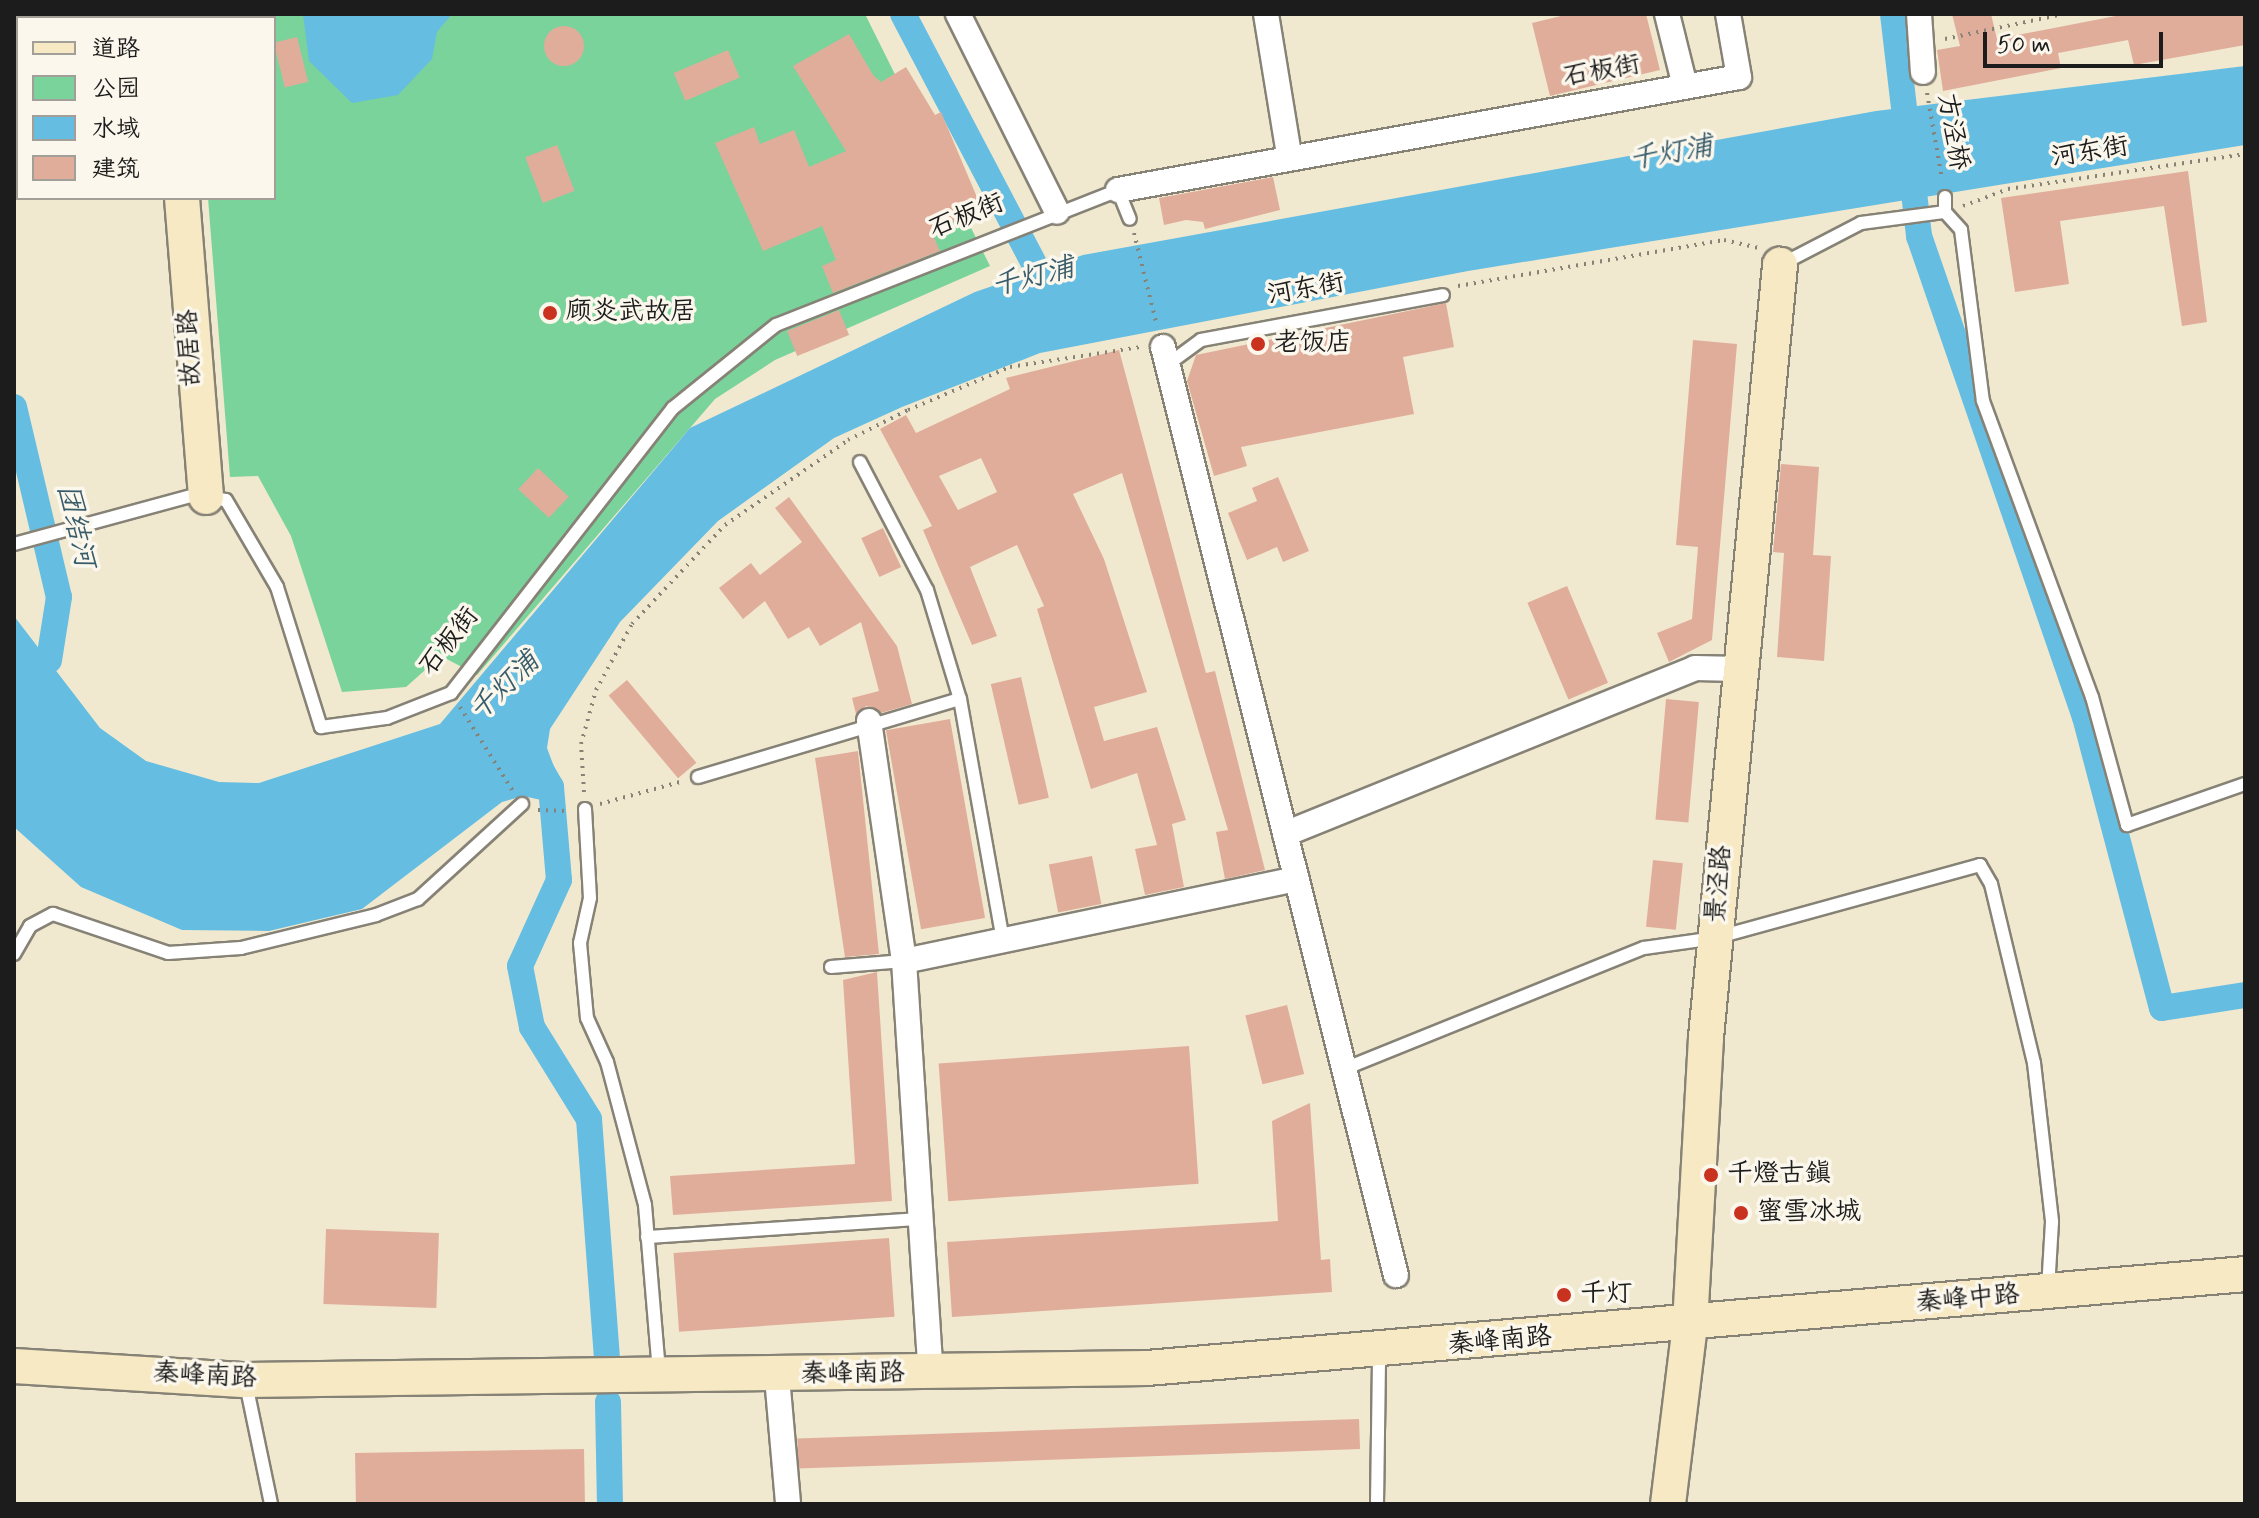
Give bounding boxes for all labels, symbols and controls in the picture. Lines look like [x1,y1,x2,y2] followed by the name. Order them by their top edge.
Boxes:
[16,16,276,200] legend
[1987,16,2167,66] scale bar
[1997,30,2051,61] text: 50 m
[92,34,140,65] text: 道路
[1561,50,1643,94] street label: 石板街
[92,74,140,105] text: 公园
[1930,91,1974,173] street label: 方泾桥
[92,114,140,145] text: 水域
[1627,130,1715,178] water label: 千灯浦
[2049,131,2131,175] street label: 河东街
[92,154,140,185] text: 建筑
[925,188,1009,246] street label: 石板街
[988,252,1078,304] water label: 千灯浦
[1265,268,1347,312] street label: 河东街
[566,297,696,329] place label: 顾炎武故居
[541,304,559,322] marker: 顾炎武故居
[173,308,209,388] street label: 故居路
[1274,328,1352,360] place label: 老饭店
[1249,335,1267,353] marker: 老饭店
[49,481,101,571] water label: 团结河
[414,602,486,682] street label: 石板街
[463,646,547,728] water label: 千灯浦
[1701,844,1739,924] street label: 景泾路
[1727,1159,1831,1191] place label: 千燈古鎮
[1702,1166,1720,1184] marker: 千燈古鎮
[1757,1197,1861,1229] place label: 蜜雪冰城
[1732,1204,1750,1222] marker: 蜜雪冰城
[1580,1279,1632,1311] place label: 千灯
[1915,1280,2021,1320] street label: 秦峰中路
[1555,1286,1573,1304] marker: 千灯
[1447,1322,1553,1362] street label: 秦峰南路
[801,1358,905,1392] street label: 秦峰南路
[152,1359,258,1395] street label: 秦峰南路

